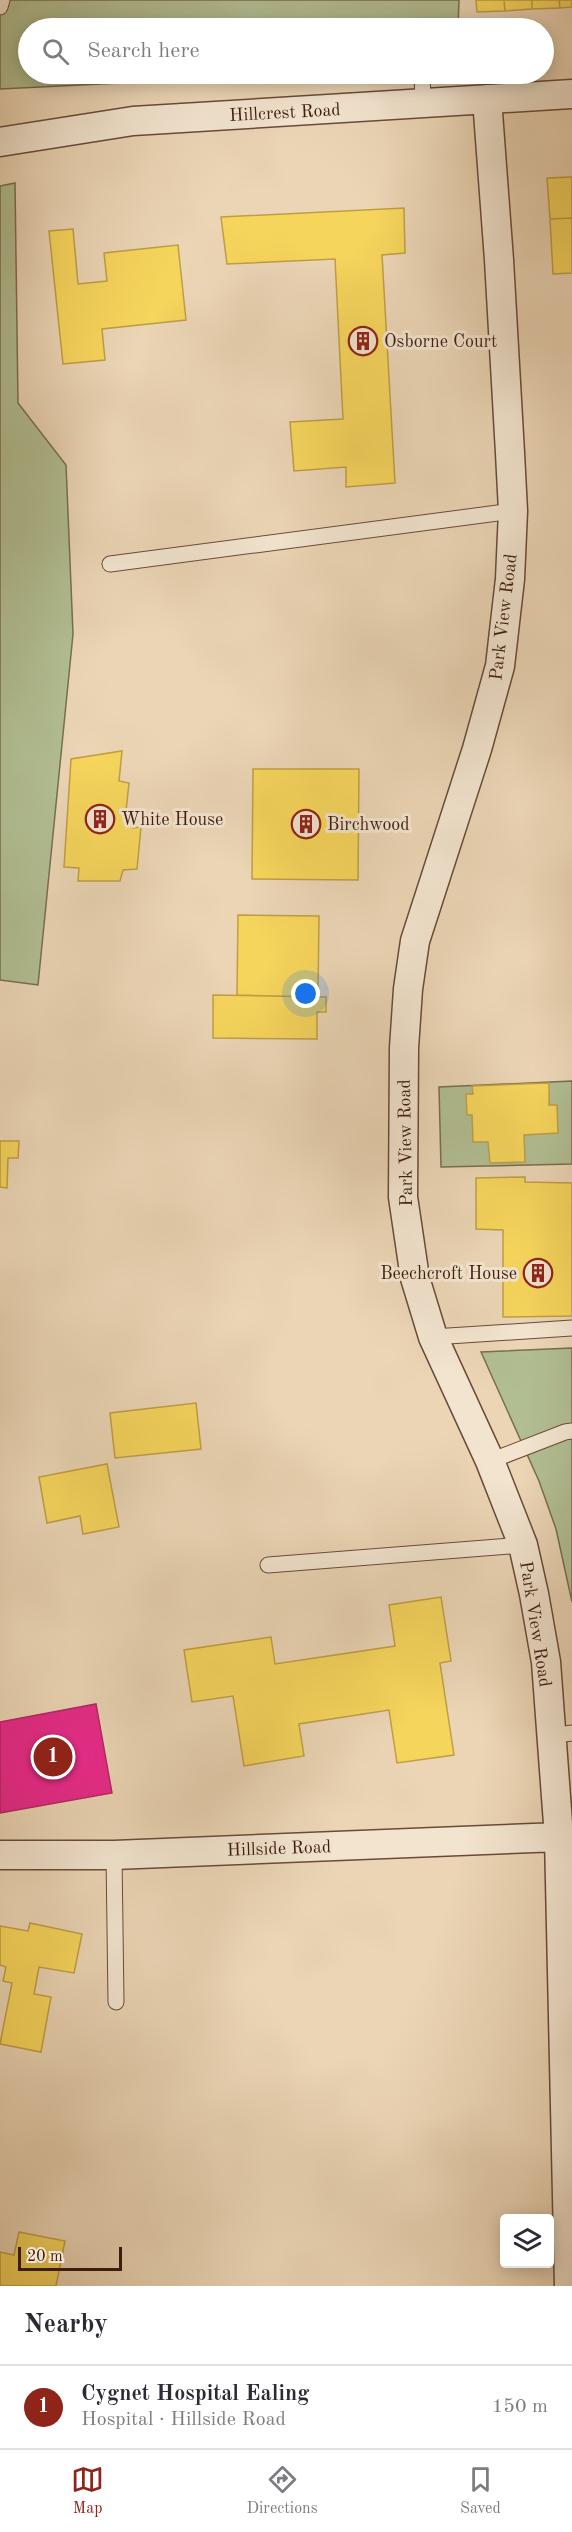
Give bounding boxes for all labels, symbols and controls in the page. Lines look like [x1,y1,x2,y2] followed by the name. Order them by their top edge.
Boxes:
[18,18,554,84] search box
[39,35,72,68] icon: search
[87,40,200,62] text: Search here
[229,101,341,125] street label: Hillcrest Road
[347,325,379,357] building icon: Osborne Court
[384,333,497,351] place label: Osborne Court
[487,553,521,681] street label: Park View Road
[84,803,116,835] building icon: White House
[290,808,322,840] building icon: Birchwood
[121,811,223,829] place label: White House
[327,816,410,834] place label: Birchwood
[291,979,320,1008] your location
[396,1079,416,1207] street label: Park View Road
[522,1257,554,1289] building icon: Beechcroft House
[380,1265,517,1283] place label: Beechcroft House
[516,1560,554,1689] street label: Park View Road
[34,1734,72,1780] pin: 1
[227,1838,331,1860] street label: Hillside Road
[500,2214,554,2268] map controls
[500,2214,554,2268] button: layers
[18,2244,122,2272] scale bar
[27,2249,63,2265] text: 20 m
[24,2312,108,2338] text: Nearby
[81,2383,309,2405] text: Cygnet Hospital Ealing
[38,2397,49,2417] text: 1
[492,2397,548,2417] text: 150 m
[81,2410,286,2430] text: Hospital · Hillside Road
[71,2463,104,2519] tab: Map
[247,2463,318,2519] tab: Directions
[460,2463,501,2519] tab: Saved

